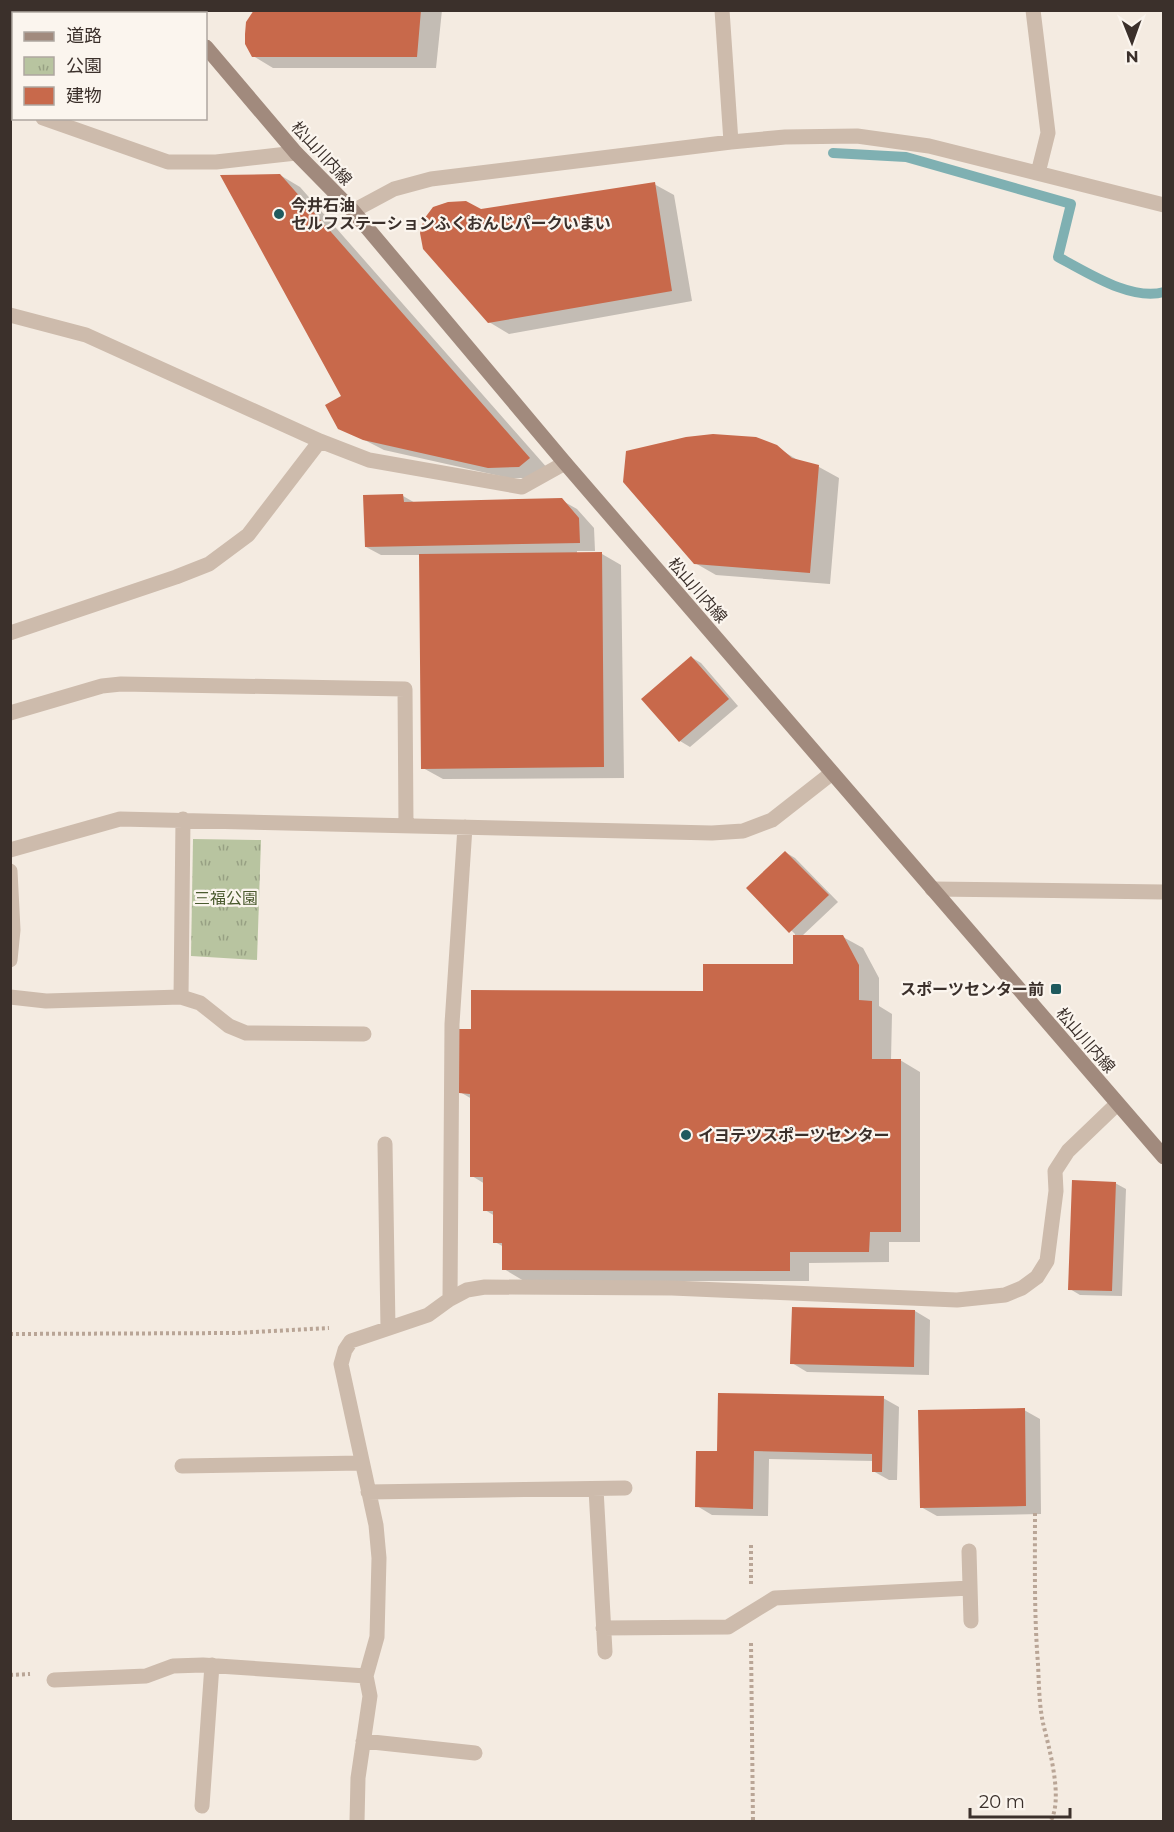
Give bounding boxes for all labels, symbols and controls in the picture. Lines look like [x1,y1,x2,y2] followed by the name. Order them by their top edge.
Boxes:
[12,12,207,120] legend
[1102,12,1162,72] north arrow
[66,25,102,47] text: 道路
[1126,47,1139,66] text: N
[66,55,102,77] text: 公園
[66,85,102,107] text: 建物
[287,118,356,189] street label: 松山川内線
[291,196,611,233] place label: 今井石油 セルフステーションふくおんじパークいまい
[272,207,286,221] marker: 今井石油 セルフステーションふくおんじパークいまい
[664,554,731,627] street label: 松山川内線
[194,889,258,908] park label: 三福公園
[900,980,1044,999] place label: スポーツセンター前
[1049,982,1063,996] marker: スポーツセンター前
[1052,1004,1119,1077] street label: 松山川内線
[698,1126,890,1145] place label: イヨテツスポーツセンター
[679,1128,693,1142] marker: イヨテツスポーツセンター
[970,1781,1070,1819] scale bar
[979,1791,1025,1813] text: 20 m

